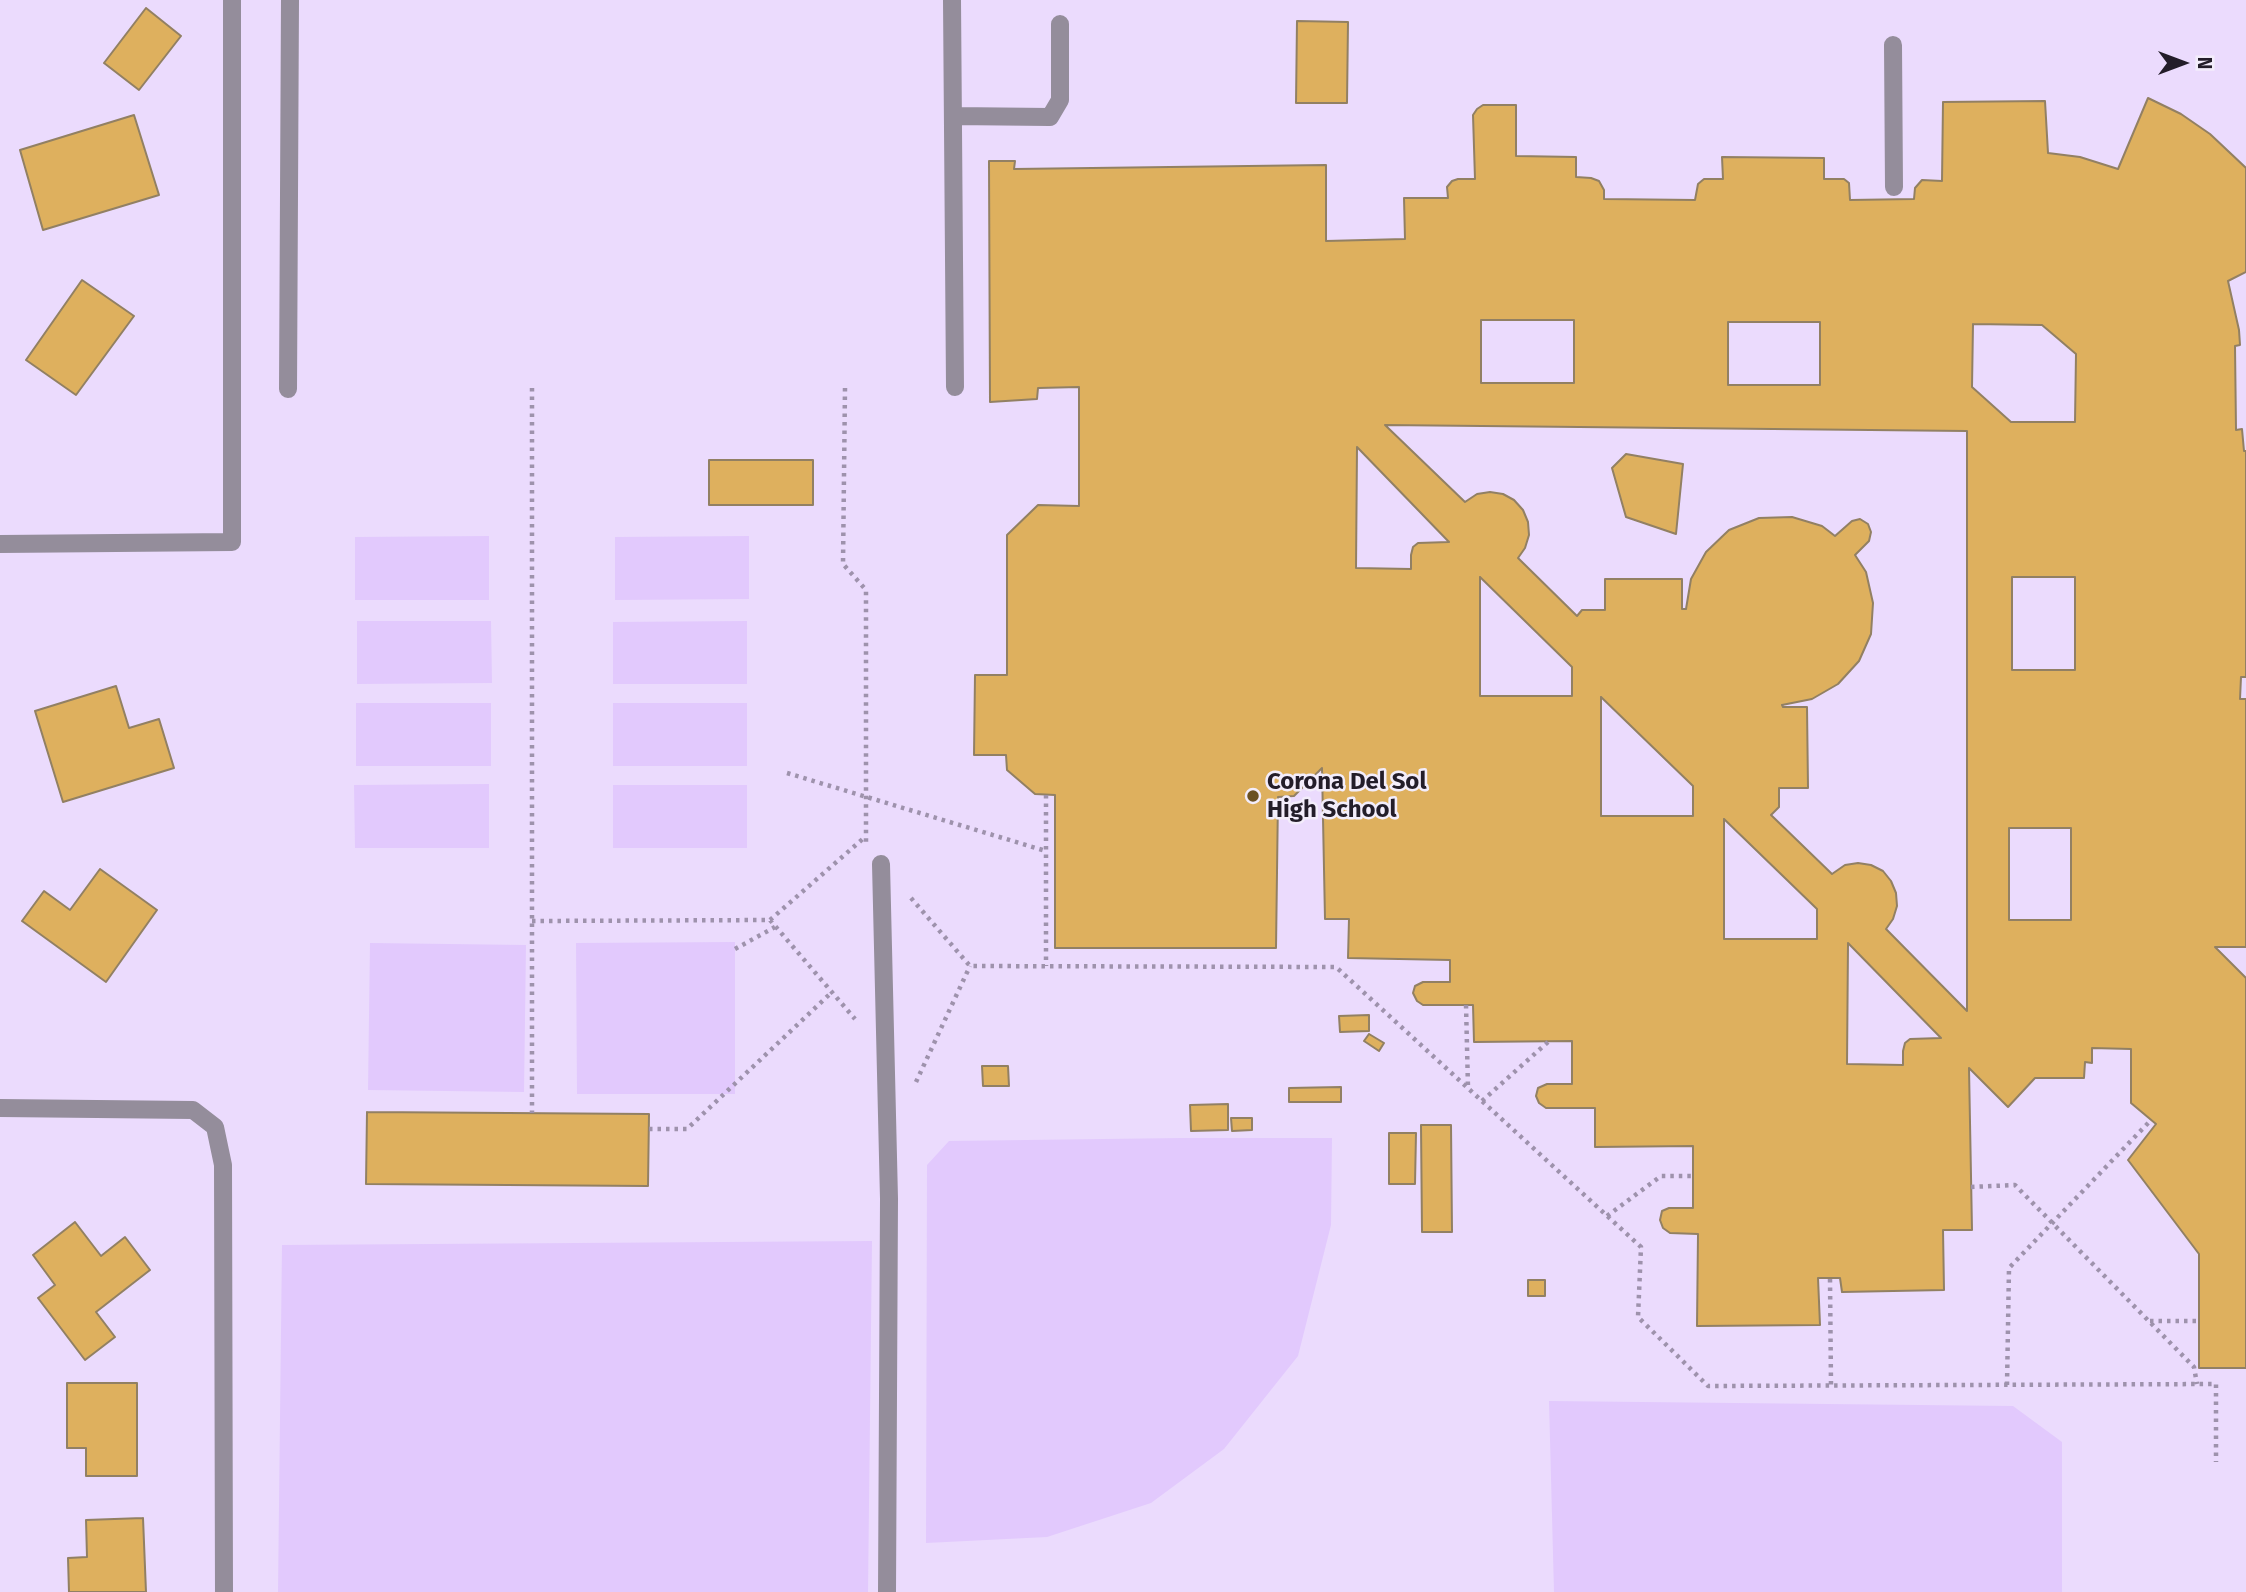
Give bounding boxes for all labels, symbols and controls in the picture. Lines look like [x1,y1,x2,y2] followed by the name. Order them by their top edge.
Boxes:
[2148,28,2218,98] north arrow
[2193,57,2216,69] text: N
[1267,768,1427,824] place label: Corona Del Sol High School
[1245,788,1261,804] marker: Corona Del Sol High School

